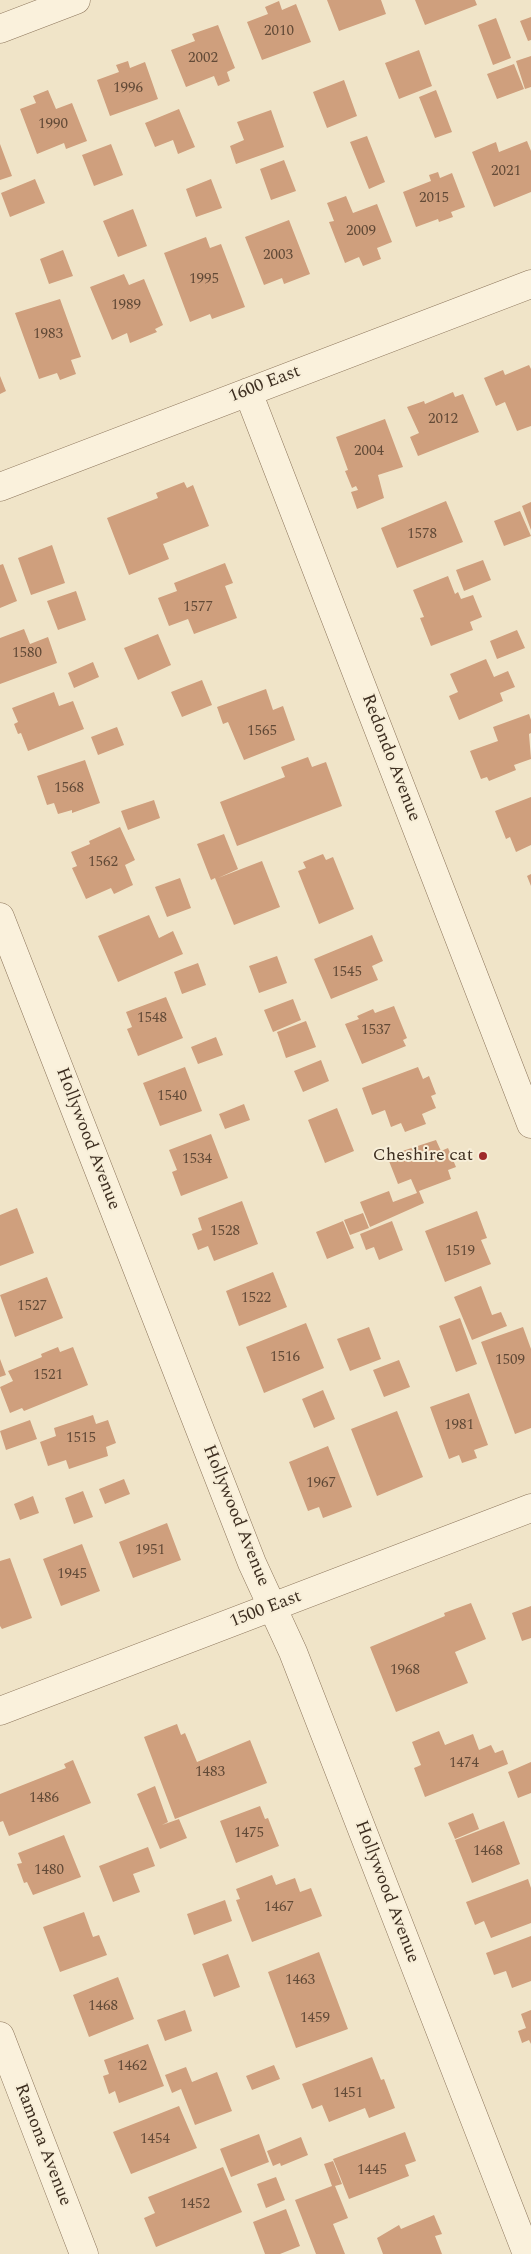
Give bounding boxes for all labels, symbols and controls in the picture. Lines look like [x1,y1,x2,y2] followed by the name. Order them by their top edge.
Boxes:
[264,23,294,41] house number: 2010
[188,50,218,68] house number: 2002
[113,80,143,98] house number: 1996
[38,116,68,134] house number: 1990
[491,163,521,181] house number: 2021
[419,190,449,208] house number: 2015
[346,223,376,241] house number: 2009
[263,247,293,265] house number: 2003
[189,271,219,289] house number: 1995
[111,297,141,315] house number: 1989
[33,326,63,344] house number: 1983
[226,361,304,409] street label: 1600 East
[428,411,458,429] house number: 2012
[354,443,384,461] house number: 2004
[407,526,437,544] house number: 1578
[183,599,213,617] house number: 1577
[12,645,42,663] house number: 1580
[356,691,424,825] street label: Redondo Avenue
[247,723,277,741] house number: 1565
[54,780,84,798] house number: 1568
[88,854,118,872] house number: 1562
[332,964,362,982] house number: 1545
[137,1010,167,1028] house number: 1548
[361,1022,391,1040] house number: 1537
[50,1065,124,1213] street label: Hollywood Avenue
[157,1088,187,1106] house number: 1540
[373,1145,473,1167] place label: Cheshire cat
[477,1150,489,1162] marker: Cheshire cat
[182,1151,212,1169] house number: 1534
[210,1223,240,1241] house number: 1528
[445,1243,475,1261] house number: 1519
[241,1290,271,1308] house number: 1522
[17,1298,47,1316] house number: 1527
[270,1349,300,1367] house number: 1516
[495,1352,525,1370] house number: 1509
[33,1367,63,1385] house number: 1521
[444,1417,474,1435] house number: 1981
[66,1430,96,1448] house number: 1515
[197,1442,273,1590] street label: Hollywood Avenue
[306,1475,336,1493] house number: 1967
[135,1542,165,1560] house number: 1951
[57,1566,87,1584] house number: 1945
[227,1586,305,1634] street label: 1500 East
[390,1662,420,1680] house number: 1968
[449,1755,479,1773] house number: 1474
[195,1764,225,1782] house number: 1483
[29,1790,59,1808] house number: 1486
[349,1818,423,1966] street label: Hollywood Avenue
[234,1825,264,1843] house number: 1475
[473,1843,503,1861] house number: 1468
[34,1862,64,1880] house number: 1480
[264,1899,294,1917] house number: 1467
[285,1972,315,1990] house number: 1463
[88,1998,118,2016] house number: 1468
[300,2010,330,2028] house number: 1459
[117,2058,147,2076] house number: 1462
[9,2081,75,2209] street label: Ramona Avenue
[333,2085,363,2103] house number: 1451
[140,2131,170,2149] house number: 1454
[357,2162,387,2180] house number: 1445
[180,2196,210,2214] house number: 1452

